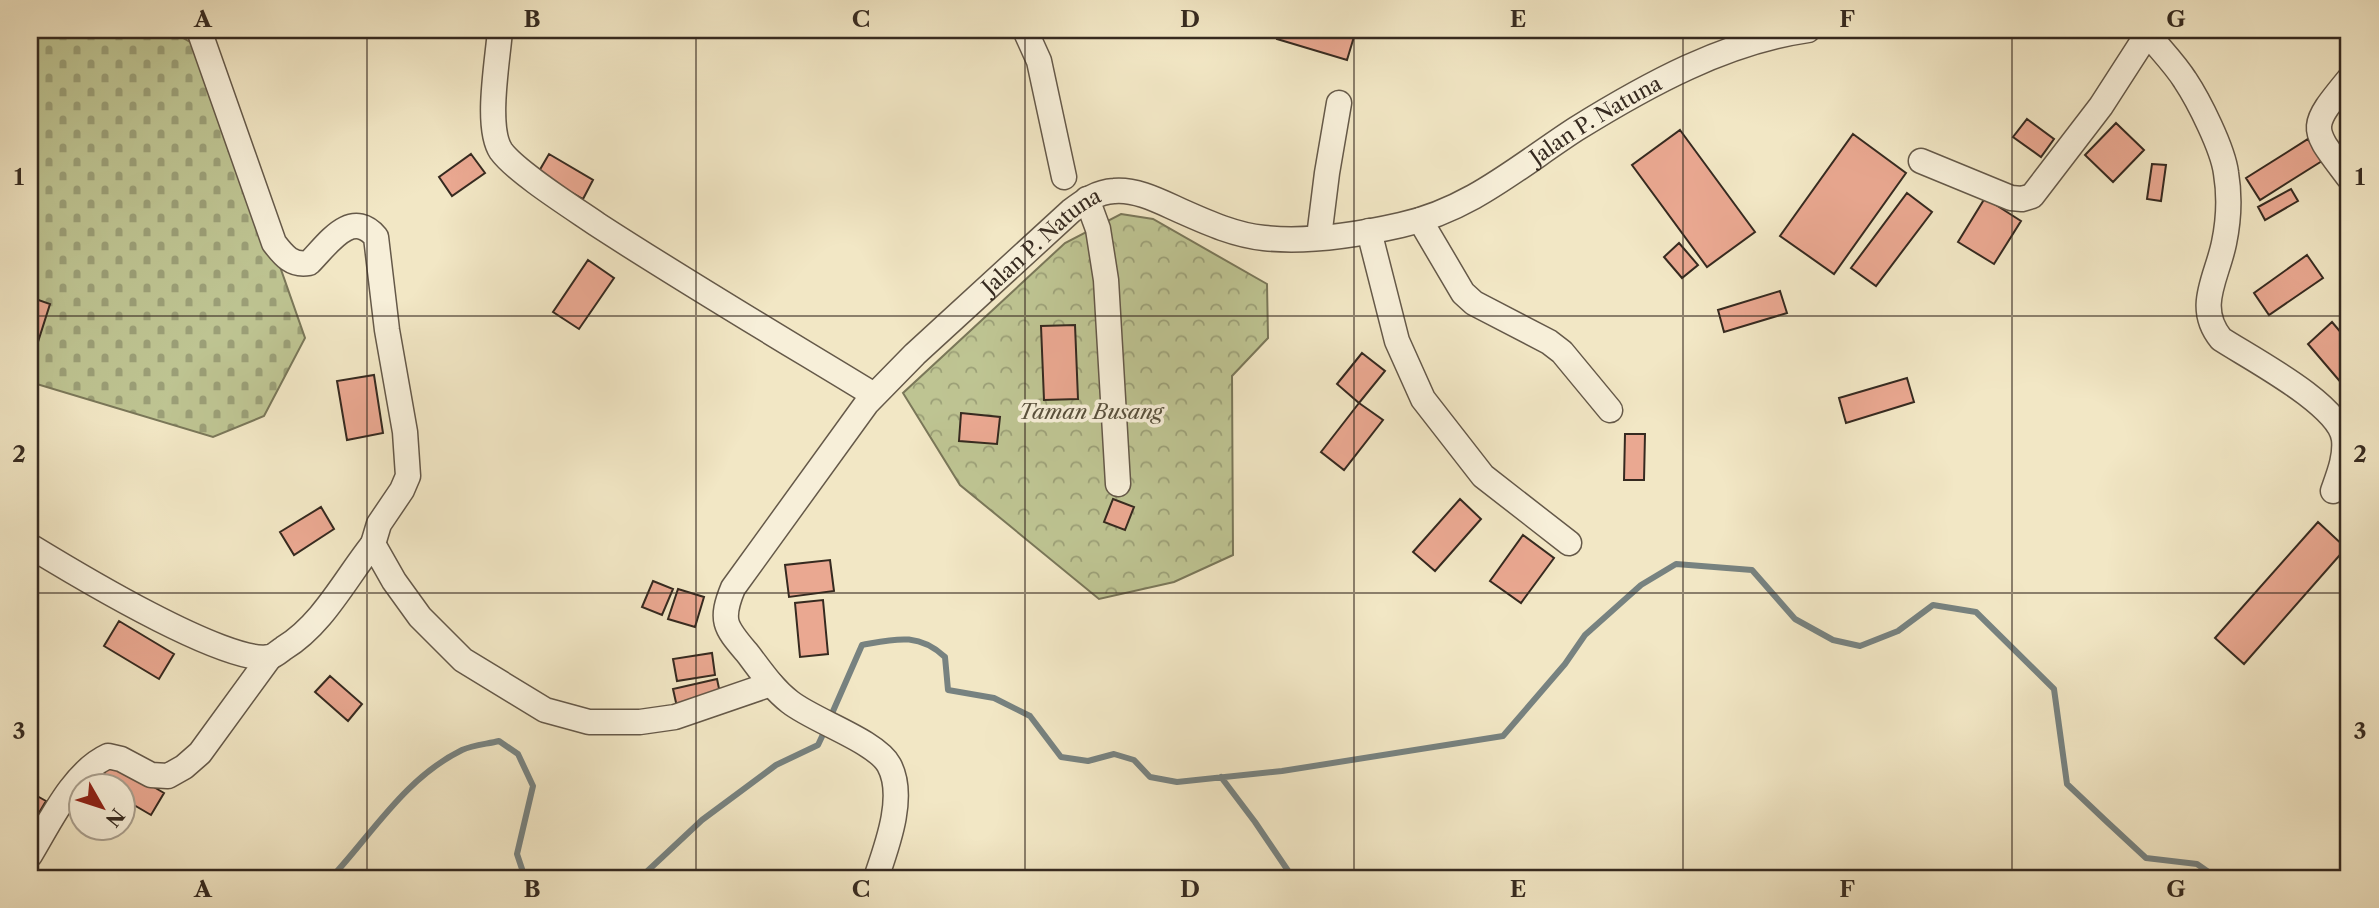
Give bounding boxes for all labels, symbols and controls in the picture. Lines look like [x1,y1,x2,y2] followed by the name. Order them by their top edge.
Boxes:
[193,5,213,33] text: A
[523,5,541,33] text: B
[852,5,870,33] text: C
[1180,5,1200,33] text: D
[1510,5,1526,33] text: E
[1839,5,1855,33] text: F
[2166,5,2186,33] text: G
[1522,69,1666,171] street label: Jalan P. Natuna
[14,163,25,191] text: 1
[2355,163,2366,191] text: 1
[974,182,1105,301] street label: Jalan P. Natuna
[1019,399,1165,424] park label: Taman Busang
[12,440,26,468] text: 2
[2353,440,2367,468] text: 2
[13,717,26,745] text: 3
[2354,717,2367,745] text: 3
[66,772,136,842] north arrow
[101,804,129,831] text: N
[193,875,213,903] text: A
[523,875,541,903] text: B
[852,875,870,903] text: C
[1180,875,1200,903] text: D
[1510,875,1526,903] text: E
[1839,875,1855,903] text: F
[2166,875,2186,903] text: G

